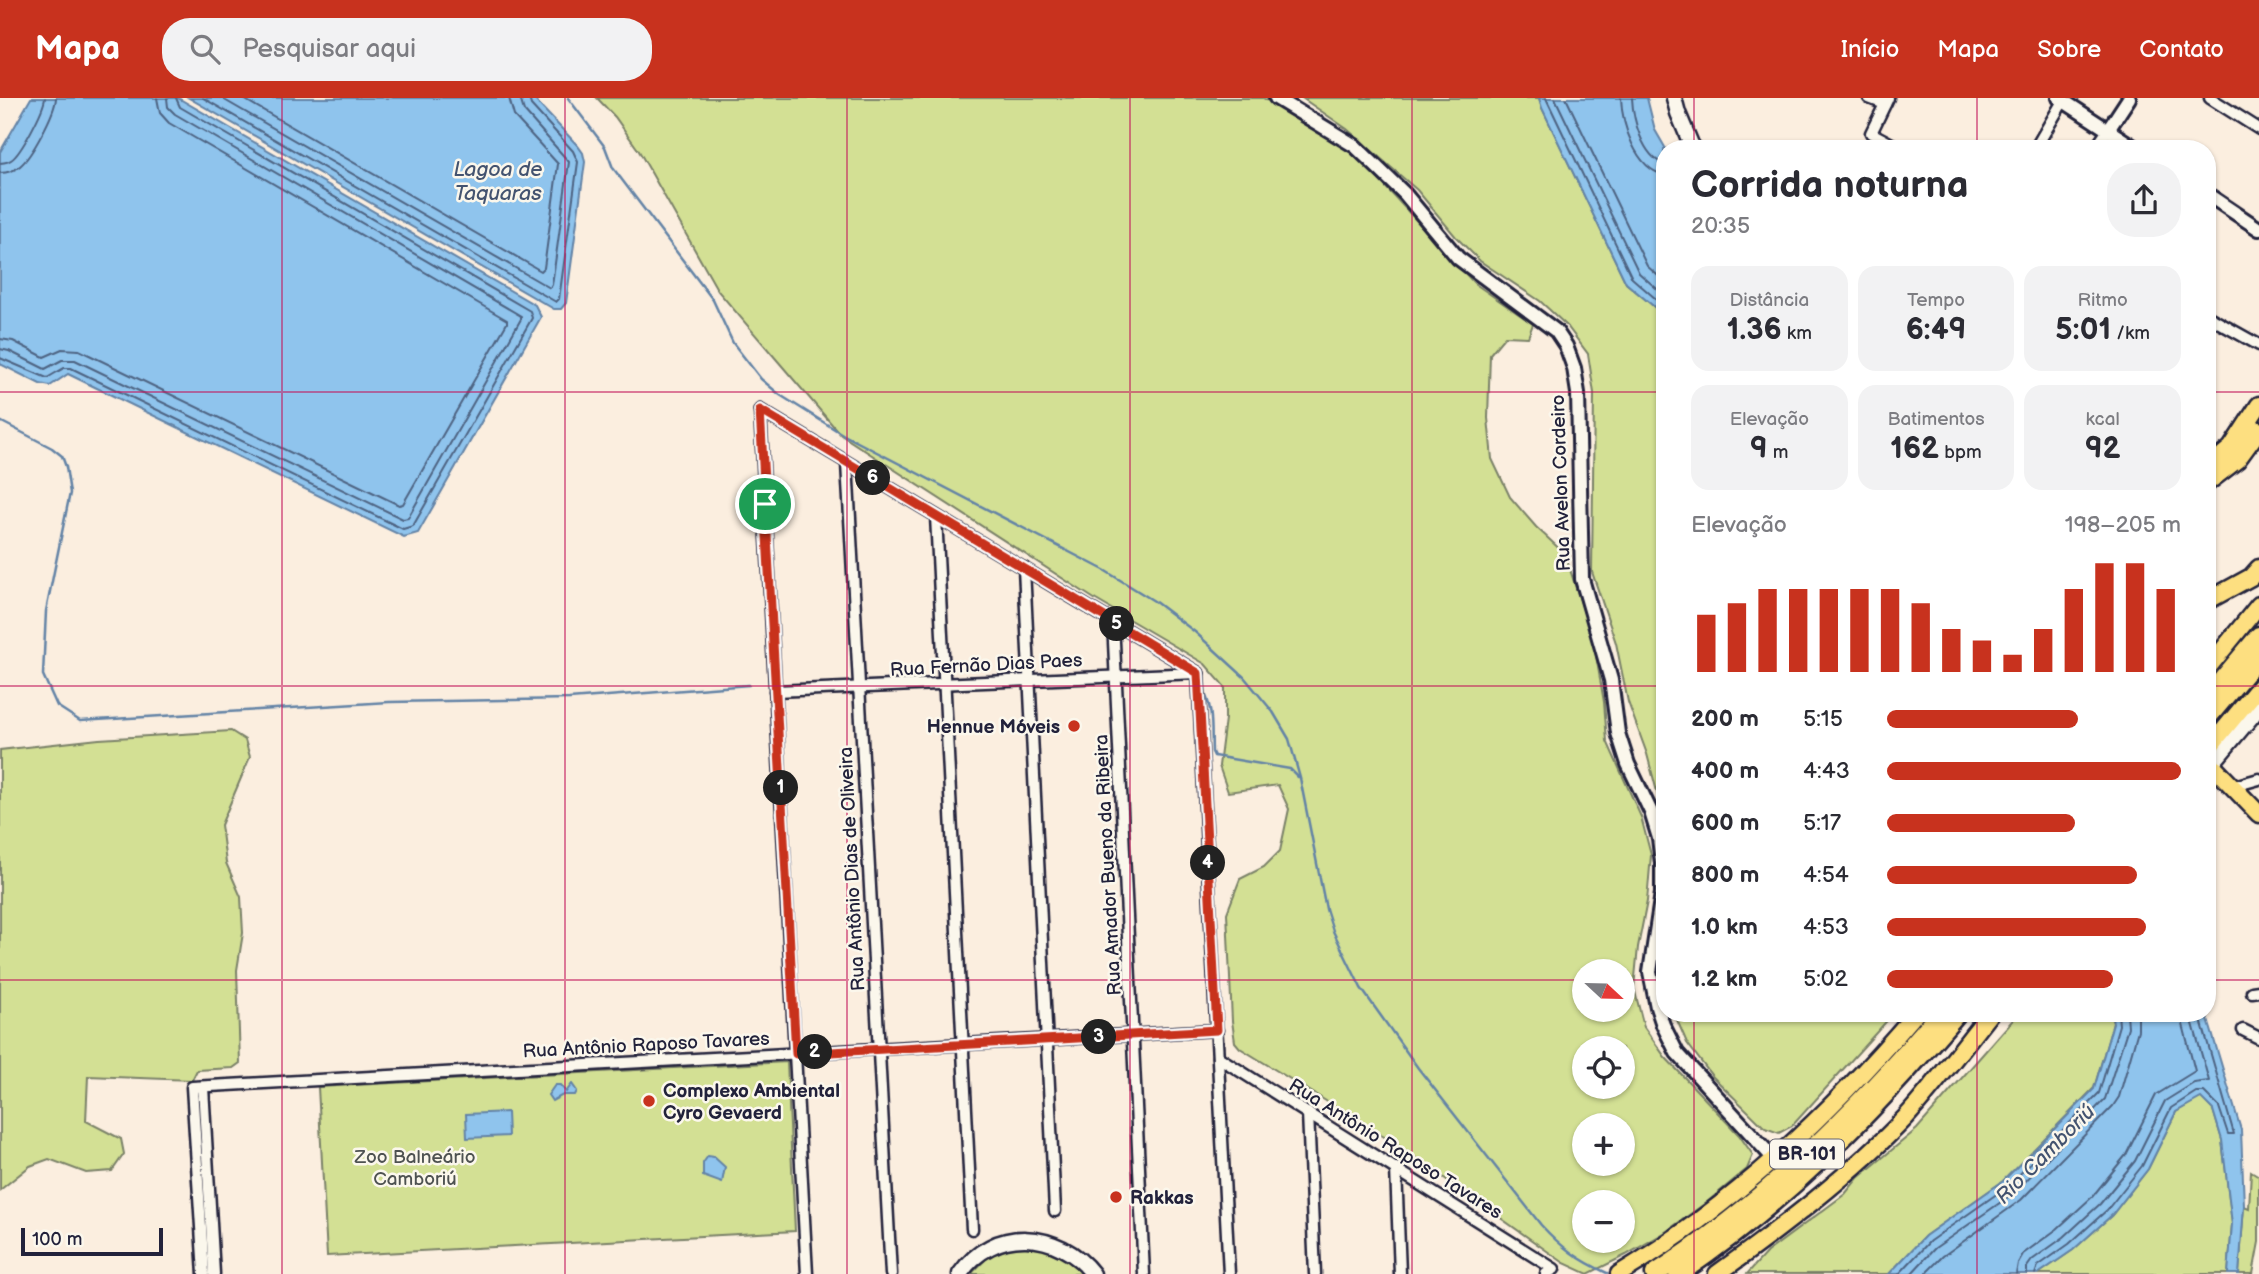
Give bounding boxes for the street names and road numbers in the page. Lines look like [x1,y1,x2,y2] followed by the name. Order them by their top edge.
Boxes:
[1547,394,1576,572] street label: Rua Avelon Cordeiro
[889,649,1083,682] street label: Rua Fernão Dias Paes
[1090,734,1127,996] street label: Rua Amador Bueno da Ribeira
[835,746,870,992] street label: Rua Antônio Dias de Oliveira
[522,1028,770,1063] street label: Rua Antônio Raposo Tavares
[1284,1074,1506,1225] street label: Rua Antônio Raposo Tavares
[1770,1140,1844,1168] road number: BR-101

